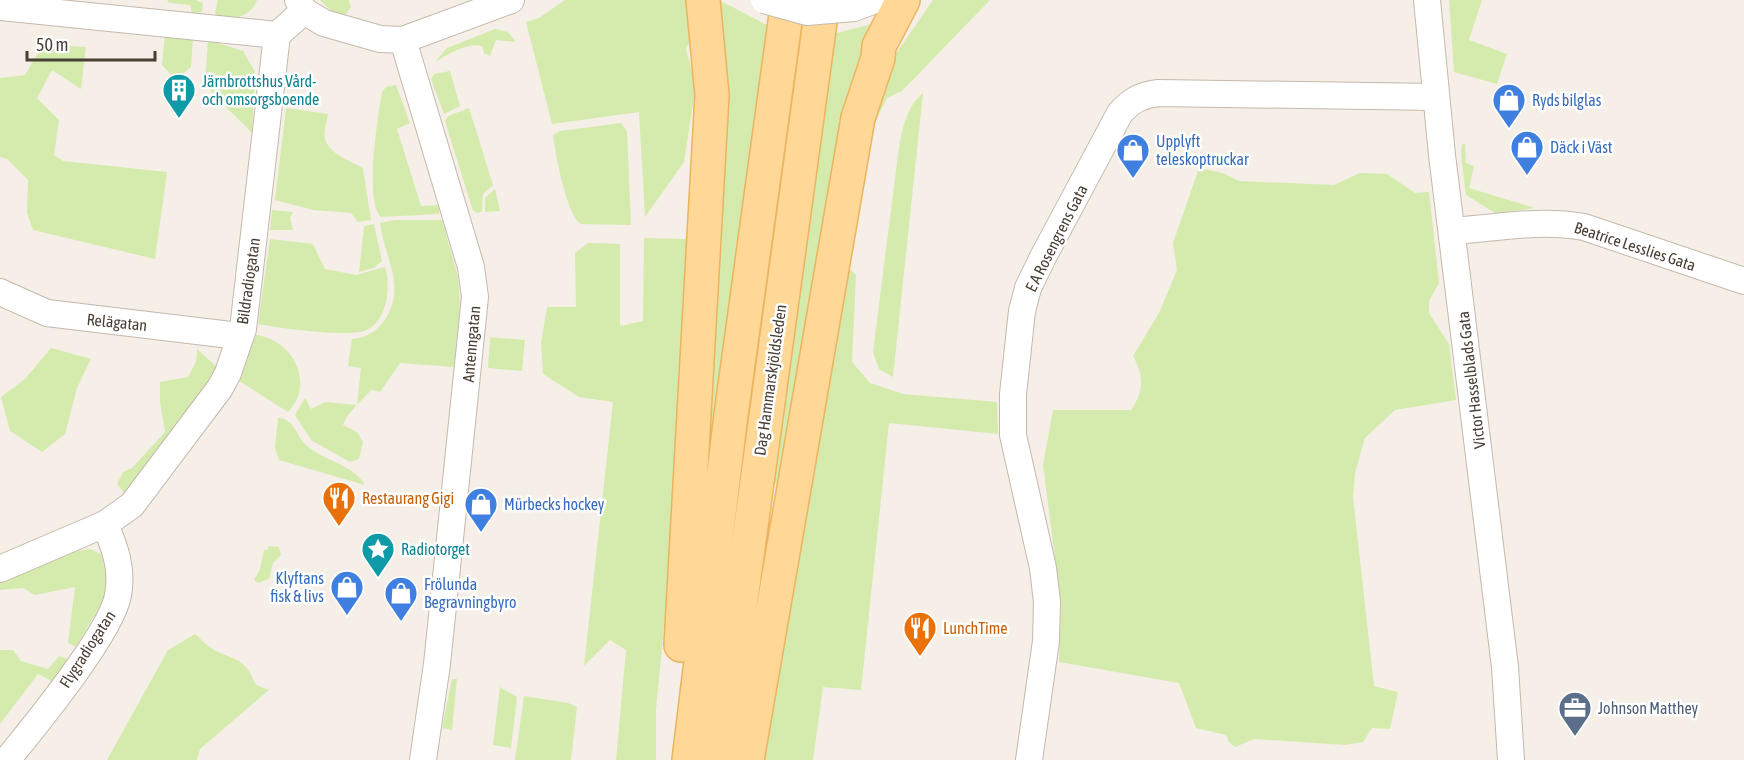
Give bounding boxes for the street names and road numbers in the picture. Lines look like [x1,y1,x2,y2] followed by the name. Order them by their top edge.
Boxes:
[1021,181,1092,295] street label: E A Rosengrens Gata
[1572,218,1698,274] street label: Beatrice Lesslies Gata
[233,236,264,326] street label: Bildradiogatan
[750,303,791,457] street label: Dag Hammarskjöldsleden
[459,305,484,383] street label: Antenngatan
[86,310,148,335] street label: Relägatan
[1454,310,1488,450] street label: Victor Hasselblads Gata
[55,607,119,692] street label: Flygradiogatan

